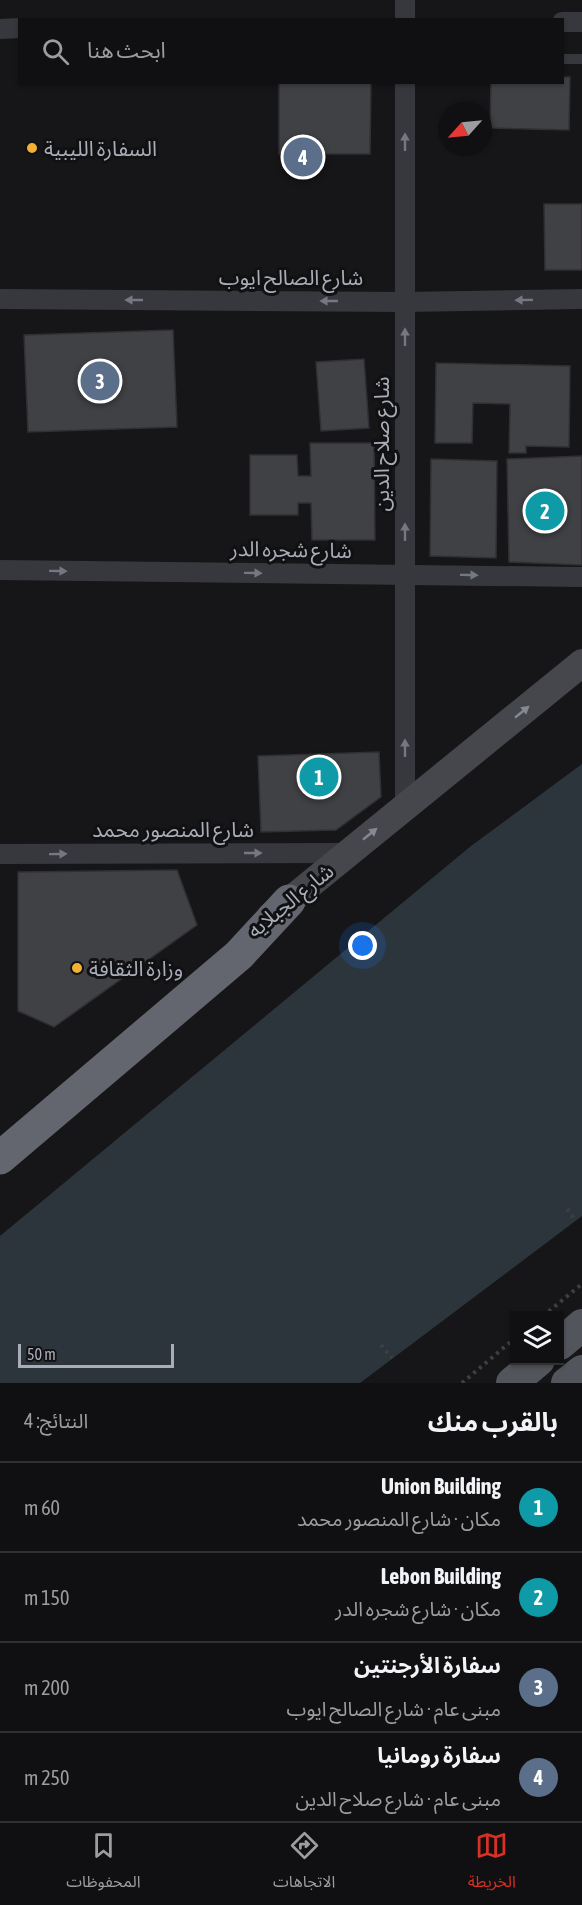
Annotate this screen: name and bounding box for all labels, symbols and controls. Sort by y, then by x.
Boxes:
search box [18,18,564,84]
icon: search [39,35,72,68]
text: ابحث هنا [87,37,166,63]
north arrow [438,102,492,156]
one-way arrow [400,132,410,151]
pin: 4 [284,134,322,180]
place label: السفارة الليبية [44,136,157,161]
marker: السفارة الليبية [25,141,39,155]
street label: شارع الصالح ايوب [219,265,363,293]
one-way arrow [124,295,143,305]
one-way arrow [514,295,533,305]
one-way arrow [319,296,338,306]
one-way arrow [400,327,410,346]
pin: 3 [80,358,120,404]
street label: شارع صلاح الدين [369,377,397,511]
pin: 2 [526,488,564,534]
one-way arrow [400,522,410,541]
street label: شارع شجره الدر [229,536,352,566]
one-way arrow [49,566,68,576]
one-way arrow [244,568,263,578]
one-way arrow [460,570,479,580]
one-way arrow [514,705,530,718]
one-way arrow [400,738,410,757]
pin: 1 [300,754,338,800]
street label: شارع المنصور محمد [92,817,254,845]
one-way arrow [362,828,378,841]
one-way arrow [244,848,263,858]
one-way arrow [49,849,68,859]
street label: شارع الجبلايه [242,858,340,945]
your location [348,931,377,960]
place label: وزارة الثقافة [89,956,183,981]
marker: وزارة الثقافة [70,961,84,975]
map controls [510,1311,564,1365]
button: layers [510,1311,564,1365]
scale bar [18,1341,174,1368]
text: 50 m [27,1345,56,1363]
text: بالقرب منك [428,1407,558,1437]
text: النتائج: 4 [24,1409,88,1432]
text: Union Building [381,1473,501,1499]
text: 60 m [24,1496,60,1519]
text: 1 [534,1496,543,1519]
text: مكان · شارع المنصور محمد [297,1507,501,1530]
text: Lebon Building [381,1563,501,1589]
text: 150 m [24,1586,69,1609]
text: 2 [534,1586,543,1609]
text: مكان · شارع شجره الدر [335,1597,501,1620]
text: سفارة الأرجنتين [354,1652,501,1678]
text: 200 m [24,1676,69,1699]
text: 3 [534,1676,543,1699]
text: مبنى عام · شارع الصالح ايوب [287,1697,501,1720]
text: سفارة رومانيا [377,1742,501,1768]
text: 250 m [24,1766,69,1789]
text: 4 [534,1766,543,1789]
text: مبنى عام · شارع صلاح الدين [296,1787,501,1810]
tab: المحفوظات [66,1829,140,1899]
tab: الاتجاهات [273,1829,335,1899]
tab: الخريطة [468,1829,516,1899]

